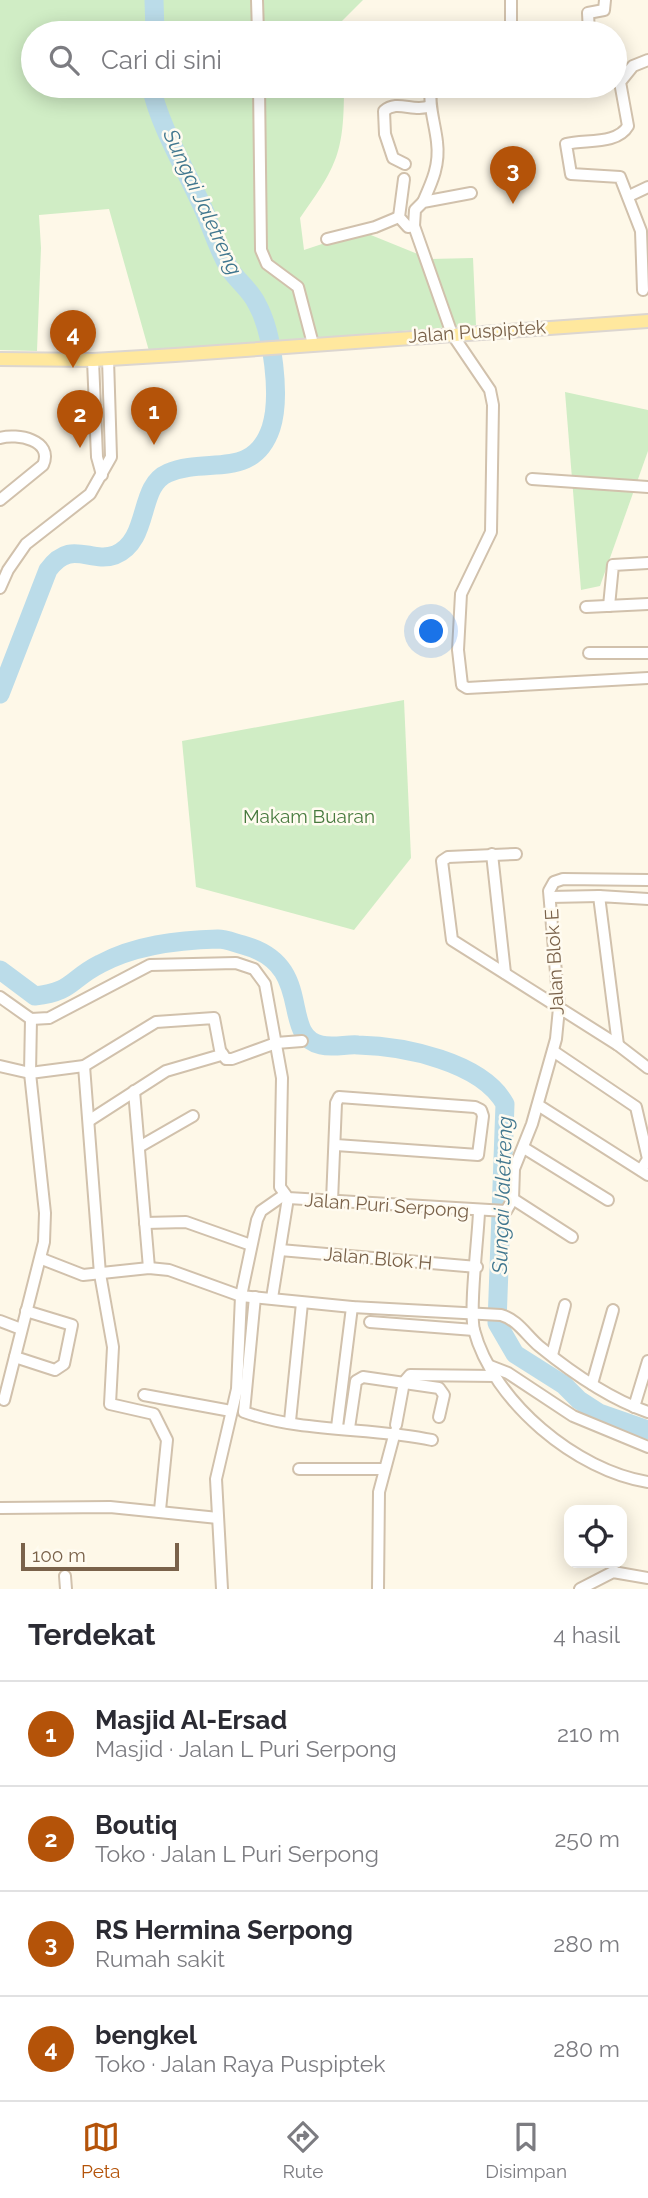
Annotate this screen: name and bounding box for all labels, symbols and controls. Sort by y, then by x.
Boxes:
search box [21,21,627,98]
icon: search [45,41,83,79]
text: Cari di sini [101,45,222,75]
water label: Sungai Jaletreng [158,124,248,279]
pin: 3 [490,146,536,204]
pin: 4 [50,310,96,368]
street label: Jalan Puspiptek [407,315,547,347]
pin: 1 [131,387,177,445]
pin: 2 [57,390,103,448]
your location [414,614,448,648]
park label: Makam Buaran [243,805,375,827]
street label: Jalan Blok E [540,908,568,1016]
water label: Sungai Jaletreng [487,1116,517,1275]
street label: Jalan Puri Serpong [304,1188,470,1222]
street label: Jalan Blok H [323,1242,433,1274]
map controls [564,1505,627,1568]
button: locate [564,1505,627,1568]
scale bar [21,1540,178,1572]
text: 100 m [32,1544,86,1566]
text: Terdekat [28,1617,156,1652]
text: 4 hasil [553,1621,620,1648]
text: Masjid Al-Ersad [95,1705,287,1735]
text: 1 [45,1720,57,1747]
text: 210 m [557,1720,620,1747]
text: Masjid · Jalan L Puri Serpong [95,1735,397,1762]
text: Boutiq [95,1810,178,1840]
text: 2 [45,1825,57,1852]
text: 250 m [554,1825,620,1852]
text: Toko · Jalan L Puri Serpong [95,1840,379,1867]
text: RS Hermina Serpong [95,1915,353,1945]
text: 3 [45,1930,57,1957]
text: 280 m [553,1930,620,1957]
text: Rumah sakit [95,1945,225,1972]
text: bengkel [95,2020,197,2050]
text: 4 [44,2035,58,2062]
text: 280 m [553,2035,620,2062]
text: Toko · Jalan Raya Puspiptek [95,2050,385,2077]
tab: Peta [81,2118,120,2182]
tab: Rute [282,2118,323,2182]
tab: Disimpan [485,2118,567,2182]

